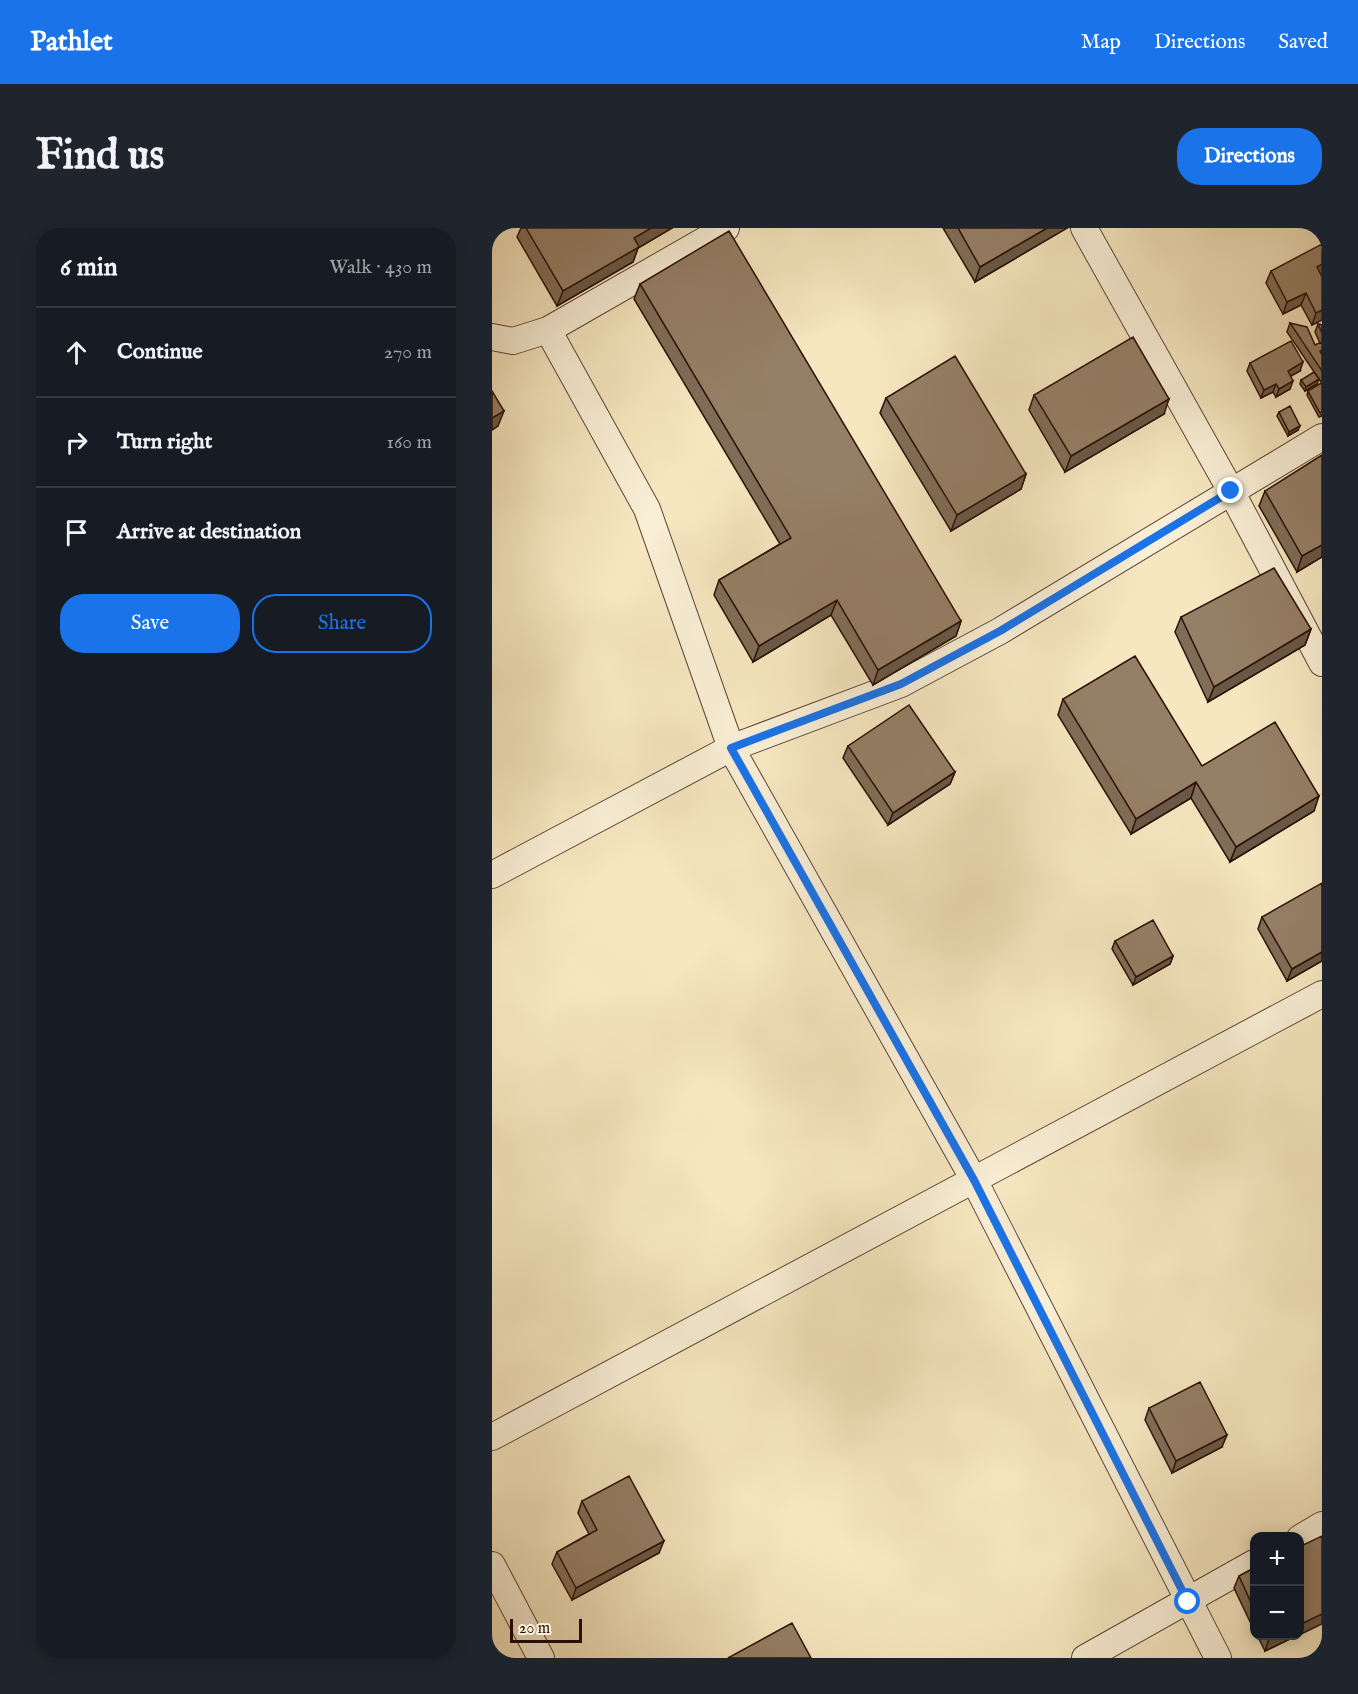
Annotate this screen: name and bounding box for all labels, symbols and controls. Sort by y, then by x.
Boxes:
text: Pathlet [30,25,113,60]
text: Map [1081,29,1121,56]
text: Directions [1154,29,1245,56]
text: Saved [1278,29,1328,56]
button: Directions [1177,128,1322,185]
text: Find us [36,130,164,183]
text: 6 min [60,251,118,284]
text: Walk · 430 m [329,255,432,280]
icon: ahead [60,336,93,369]
text: Continue [117,338,203,366]
text: 270 m [384,340,432,365]
icon: right [60,426,93,459]
text: Turn right [117,428,212,456]
text: 160 m [386,430,432,455]
route end [1217,477,1243,503]
icon: arrive [60,516,93,549]
text: Arrive at destination [117,518,301,546]
button: Save [60,594,240,653]
button: Share [252,594,432,653]
map controls [1250,1532,1304,1640]
button: + [1250,1532,1304,1586]
button: − [1250,1586,1304,1640]
route start [1174,1588,1200,1614]
scale bar [510,1616,582,1644]
text: 20 m [519,1619,550,1639]

